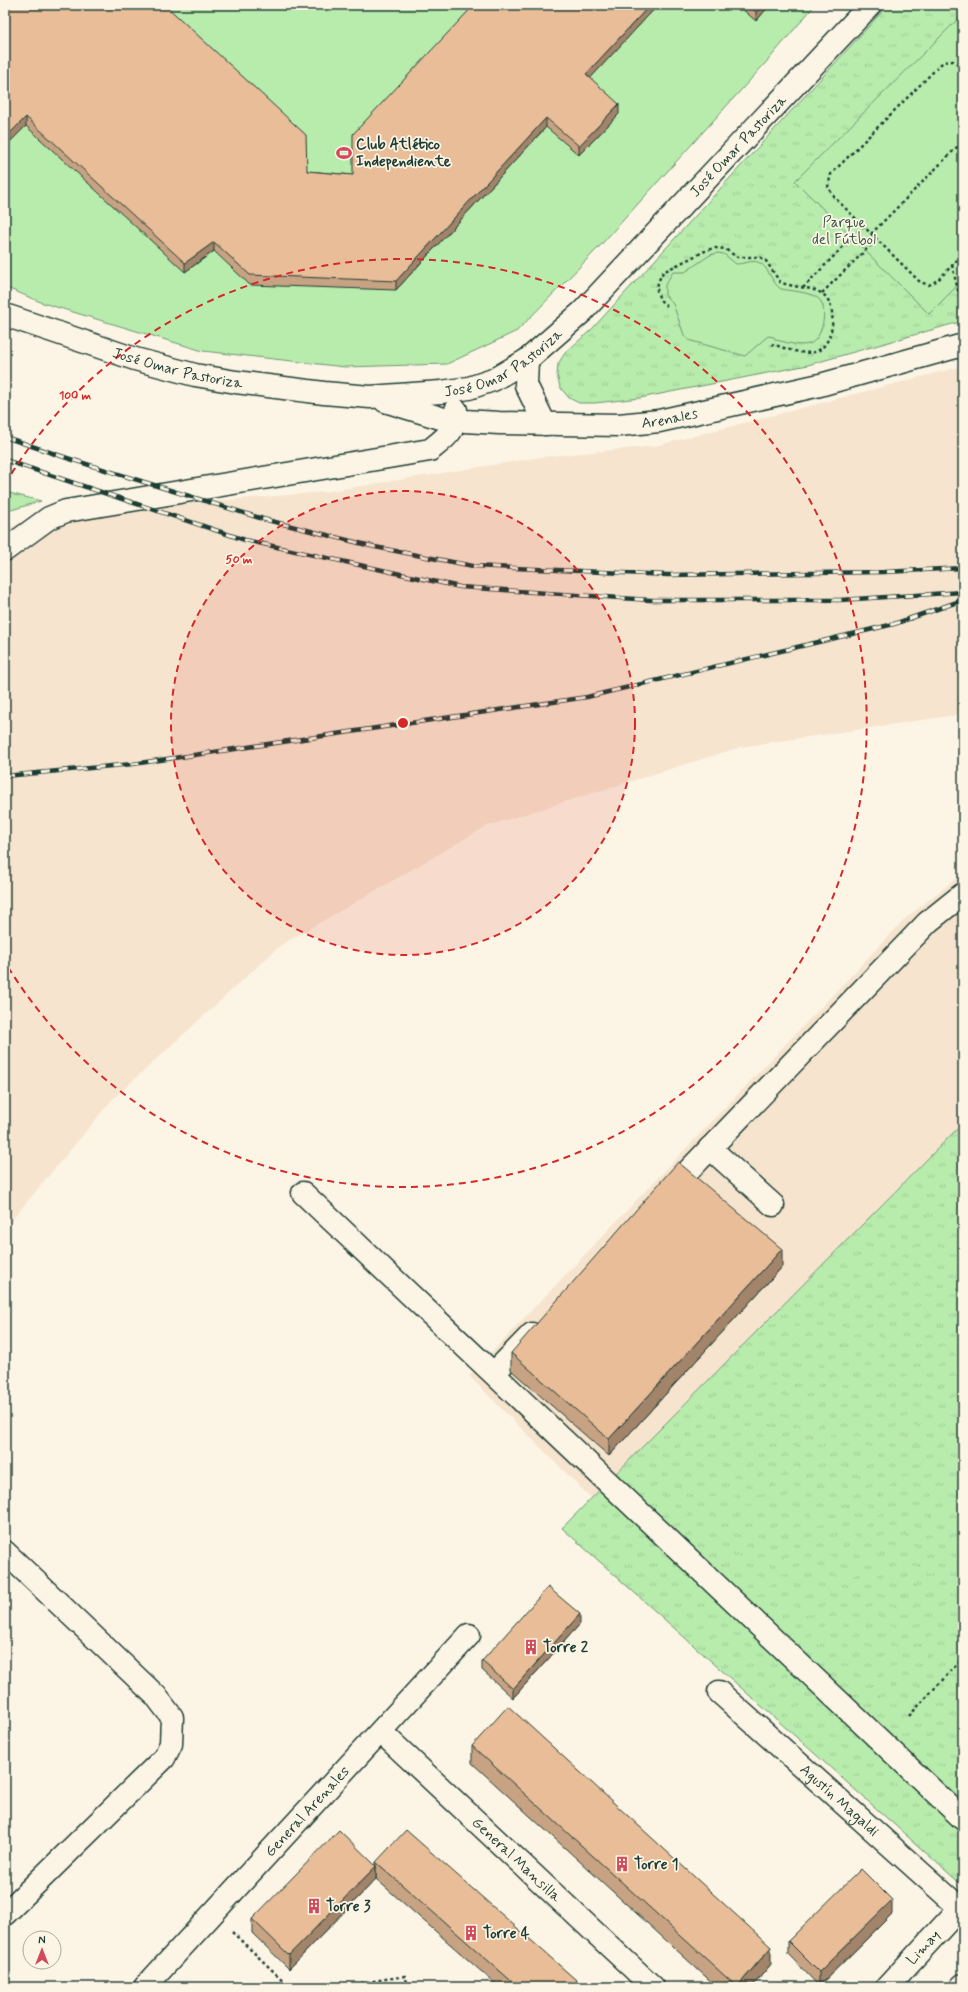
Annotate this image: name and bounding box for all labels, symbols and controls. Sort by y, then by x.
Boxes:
street label: José Omar Pastoriza [686,90,792,202]
place label: Club Atlético Independiente [356,135,451,172]
sports icon: Club Atlético Independiente [335,144,353,162]
park label: Parque del Fútbol [812,213,876,250]
street label: José Omar Pastoriza [443,324,568,402]
street label: José Omar Pastoriza [110,343,245,394]
text: 100 m [59,388,92,404]
street label: Arenales [641,404,700,434]
text: 50 m [226,552,253,568]
centre of rings [396,716,410,730]
building icon: Torre 2 [522,1638,540,1656]
place label: Torre 2 [543,1638,589,1658]
street label: Agustín Magaldi [795,1760,883,1842]
street label: General Arenales [261,1762,355,1862]
street label: General Mansilla [467,1813,566,1907]
building icon: Torre 1 [613,1855,631,1873]
place label: Torre 1 [634,1855,678,1875]
building icon: Torre 3 [305,1897,323,1915]
place label: Torre 3 [326,1897,371,1917]
building icon: Torre 4 [462,1924,480,1942]
place label: Torre 4 [483,1924,530,1944]
street label: Limay [902,1926,945,1970]
north arrow [22,1930,62,1970]
text: N [38,1934,46,1948]

